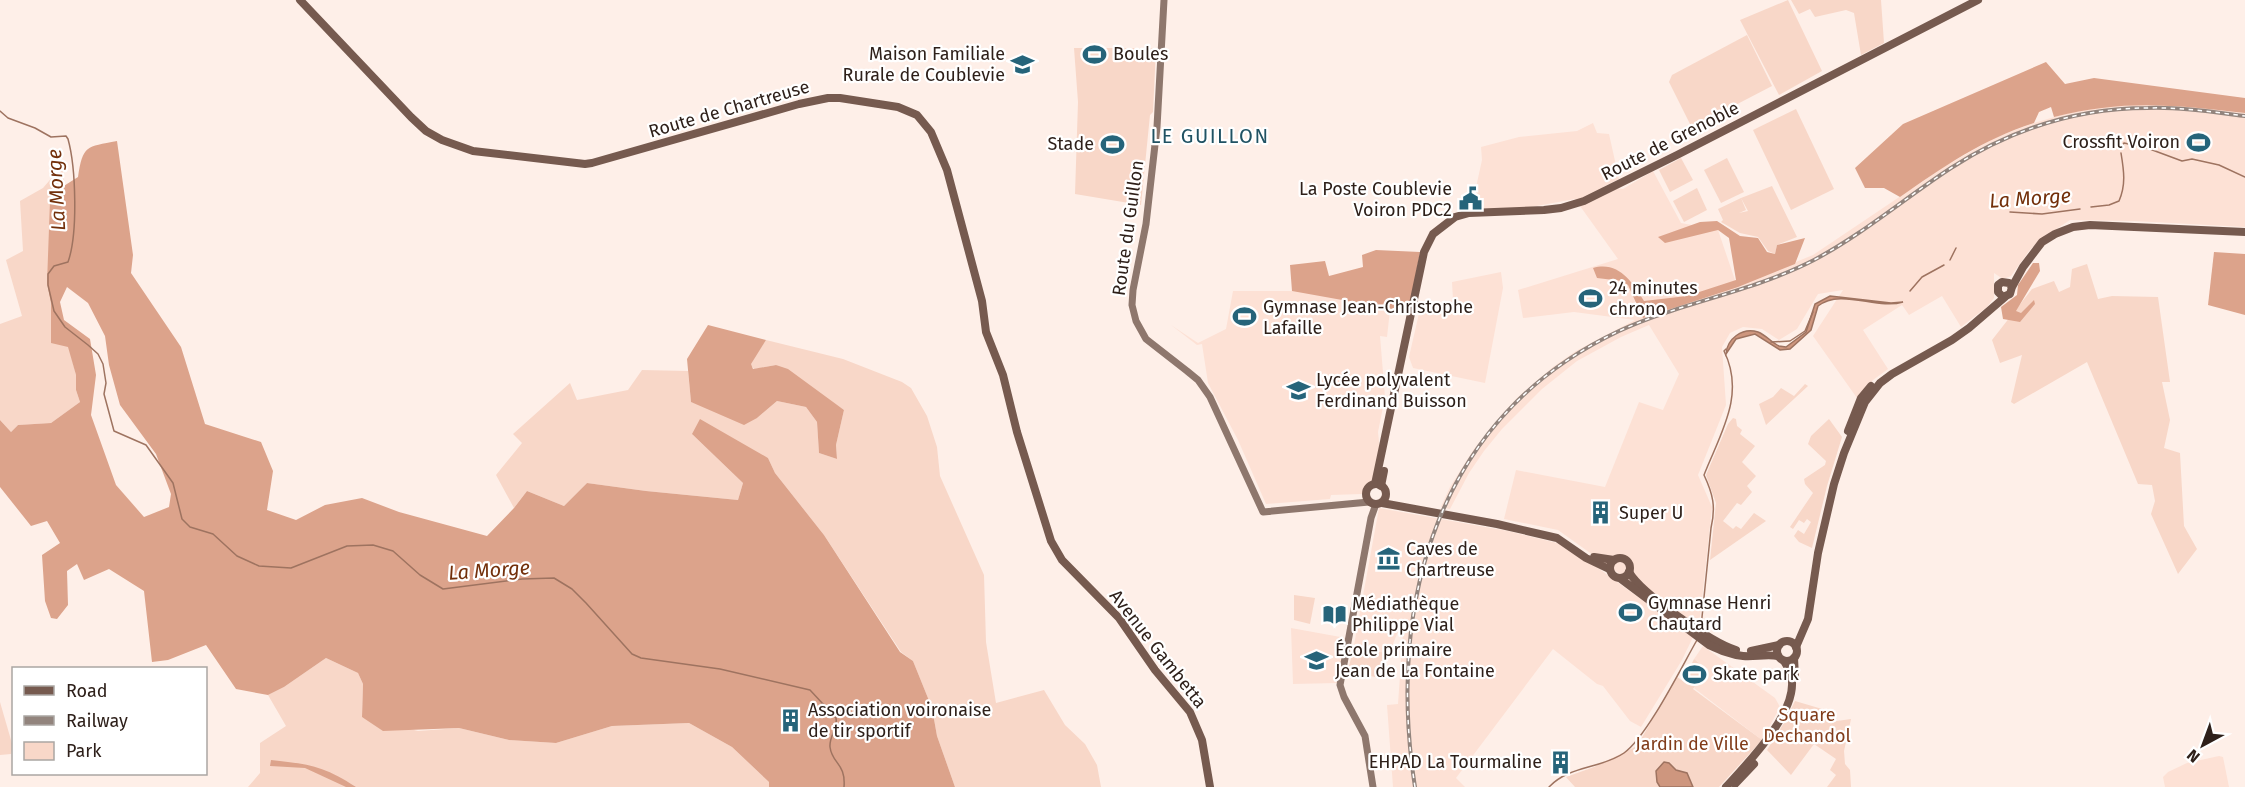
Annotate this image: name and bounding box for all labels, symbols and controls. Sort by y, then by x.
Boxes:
sports icon: Boules [1082,41,1108,67]
place label: Maison Familiale Rurale de Coublevie [843,43,1005,86]
place label: Boules [1113,43,1168,65]
school or university icon: Maison Familiale Rurale de Coublevie [1010,51,1036,77]
street label: Route de Chartreuse [646,75,812,143]
street label: Route de Grenoble [1597,97,1743,185]
district label: LE GUILLON [1150,124,1270,148]
sports icon: Crossfit Voiron [2185,129,2211,155]
sports icon: Stade [1099,131,1125,157]
place label: Crossfit Voiron [2062,131,2180,153]
place label: Stade [1047,133,1094,155]
water label: La Morge [42,148,70,232]
street label: Route du Guillon [1108,159,1148,297]
place label: La Poste Coublevie Voiron PDC2 [1299,178,1452,221]
water label: La Morge [1988,183,2072,213]
public building icon: La Poste Coublevie Voiron PDC2 [1457,186,1483,212]
place label: 24 minutes chrono [1609,277,1698,320]
sports icon: 24 minutes chrono [1578,285,1604,311]
place label: Gymnase Jean-Christophe Lafaille [1263,296,1473,339]
sports icon: Gymnase Jean-Christophe Lafaille [1232,304,1258,330]
place label: Lycée polyvalent Ferdinand Buisson [1316,369,1467,412]
school or university icon: Lycée polyvalent Ferdinand Buisson [1285,377,1311,403]
building icon: Super U [1588,500,1614,526]
place label: Super U [1619,502,1683,524]
place label: Caves de Chartreuse [1406,538,1495,581]
museum icon: Caves de Chartreuse [1375,546,1401,572]
water label: La Morge [447,555,531,585]
street label: Avenue Gambetta [1105,585,1211,713]
place label: Gymnase Henri Chautard [1648,592,1771,635]
place label: Médiathèque Philippe Vial [1352,593,1459,636]
sports icon: Gymnase Henri Chautard [1617,600,1643,626]
library icon: Médiathèque Philippe Vial [1321,601,1347,627]
place label: École primaire Jean de La Fontaine [1335,638,1495,682]
school or university icon: École primaire Jean de La Fontaine [1304,647,1330,673]
sports icon: Skate park [1682,661,1708,687]
place label: Skate park [1713,663,1800,685]
legend [12,667,207,775]
text: Road [66,680,108,702]
place label: Association voironaise de tir sportif [808,699,991,742]
park label: Square Dechandol [1763,704,1851,747]
building icon: Association voironaise de tir sportif [777,707,803,733]
text: Railway [66,710,128,732]
north arrow [2173,715,2233,775]
park label: Jardin de Ville [1635,733,1749,755]
text: Park [66,740,102,762]
text: N [2183,745,2204,767]
building icon: EHPAD La Tourmaline [1547,749,1573,775]
place label: EHPAD La Tourmaline [1369,751,1542,773]

